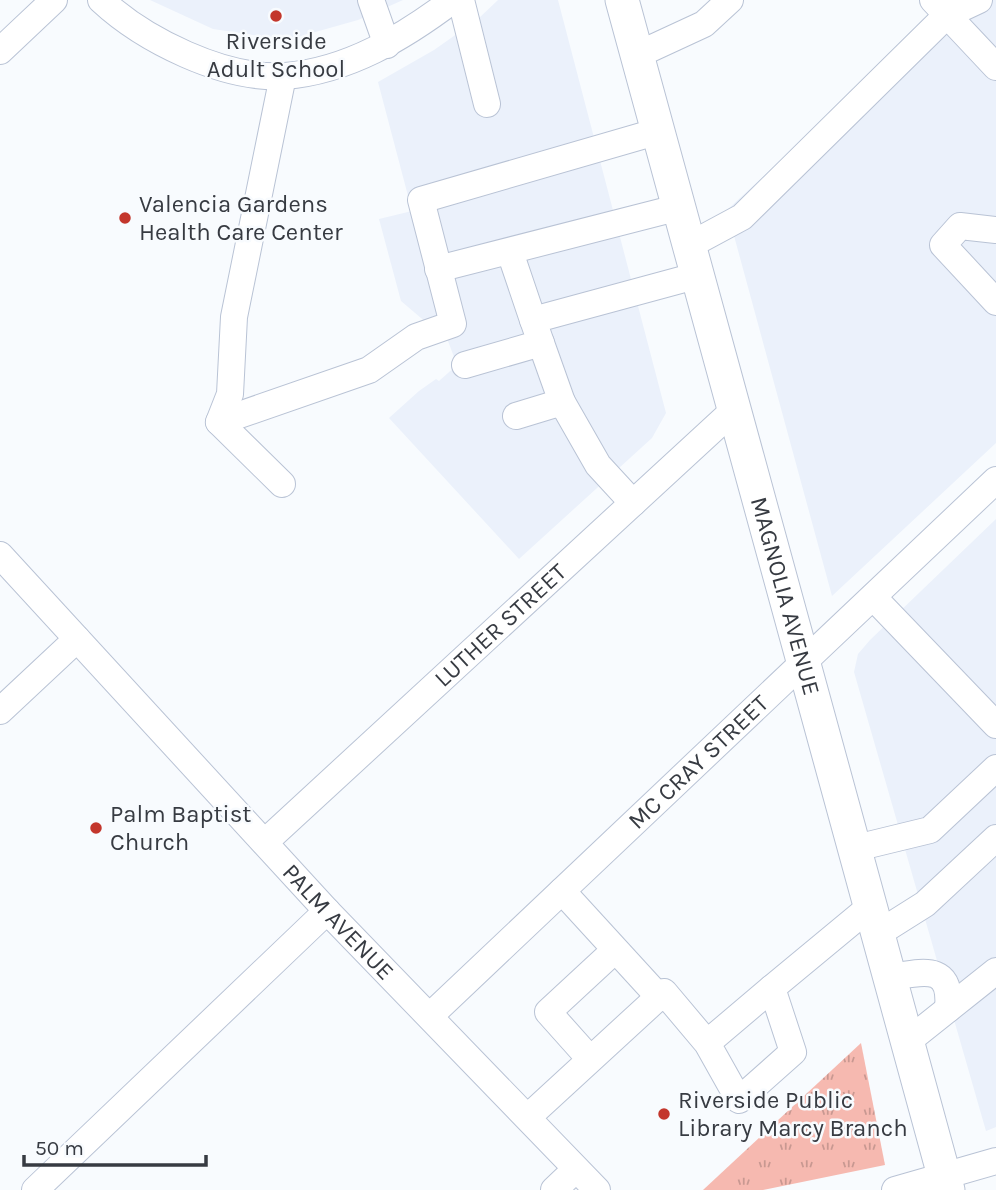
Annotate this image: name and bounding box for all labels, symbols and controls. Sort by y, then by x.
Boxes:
marker: Riverside Adult School [268,8,284,24]
place label: Riverside Adult School [207,27,345,83]
place label: Valencia Gardens Health Care Center [139,190,343,246]
marker: Valencia Gardens Health Care Center [117,210,133,226]
street label: MAGNOLIA AVENUE [745,494,826,698]
street label: LUTHER STREET [429,558,572,693]
street label: MC CRAY STREET [622,689,774,835]
place label: Palm Baptist Church [110,800,251,856]
marker: Palm Baptist Church [88,820,104,836]
street label: PALM AVENUE [277,858,400,986]
place label: Riverside Public Library Marcy Branch [678,1086,908,1142]
marker: Riverside Public Library Marcy Branch [656,1106,672,1122]
scale bar [24,1124,206,1168]
text: 50 m [35,1136,84,1160]

